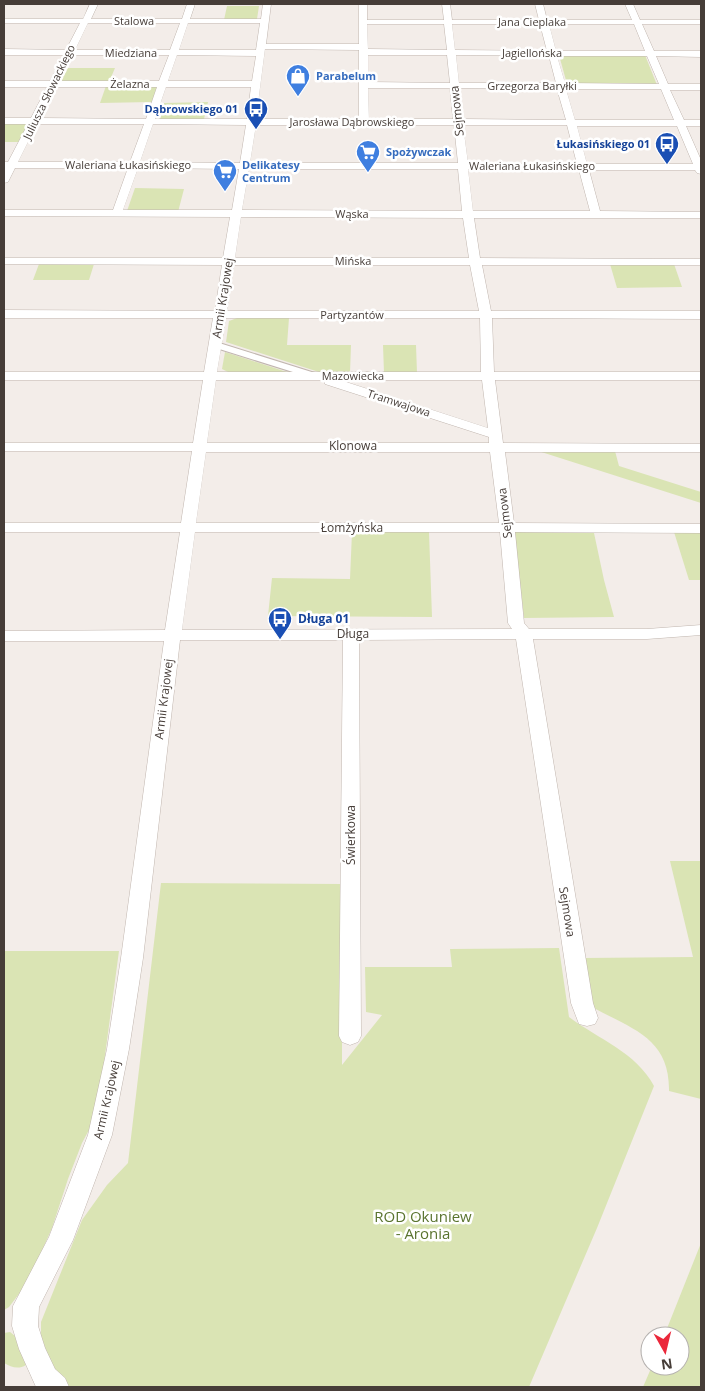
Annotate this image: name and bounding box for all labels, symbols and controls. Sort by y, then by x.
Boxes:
street label: Stalowa [114,13,154,28]
street label: Jana Cieplaka [497,14,566,29]
street label: Juliusza Słowackiego [19,41,78,143]
street label: Miedziana [105,45,157,60]
street label: Jagiellońska [501,45,562,60]
shop icon: Parabelum [285,63,311,97]
place label: Parabelum [316,68,376,83]
street label: Żelazna [110,76,150,91]
street label: Grzegorza Baryłki [487,78,577,93]
street label: Sejmowa [445,85,468,137]
bus stop icon: Dąbrowskiego 01 [243,96,269,130]
place label: Dąbrowskiego 01 [144,101,238,116]
street label: Jarosława Dąbrowskiego [289,114,415,129]
bus stop icon: Łukasińskiego 01 [654,131,680,165]
place label: Łukasińskiego 01 [556,136,650,151]
supermarket icon: Spożywczak [355,139,381,173]
place label: Spożywczak [386,144,452,159]
street label: Waleriana Łukasińskiego [65,157,191,172]
place label: Delikatesy Centrum [242,157,301,185]
supermarket icon: Delikatesy Centrum [212,158,238,192]
street label: Waleriana Łukasińskiego [469,158,595,173]
street label: Wąska [335,206,369,221]
street label: Mińska [335,253,371,268]
street label: Armii Krajowej [208,257,237,339]
street label: Partyzantów [320,307,384,322]
street label: Mazowiecka [322,368,384,383]
street label: Tramwajowa [366,385,433,420]
street label: Klonowa [329,437,377,454]
street label: Sejmowa [493,487,516,539]
street label: Łomżyńska [321,519,383,536]
bus stop icon: Długa 01 [267,606,293,640]
place label: Długa 01 [298,610,349,627]
street label: Długa [337,625,369,642]
street label: Armii Krajowej [150,658,177,740]
street label: Świerkowa [342,805,359,865]
street label: Sejmowa [555,886,580,938]
street label: Armii Krajowej [89,1059,124,1141]
park label: ROD Okuniew - Aronia [374,1206,472,1243]
north arrow [640,1326,690,1376]
text: N [660,1354,674,1375]

